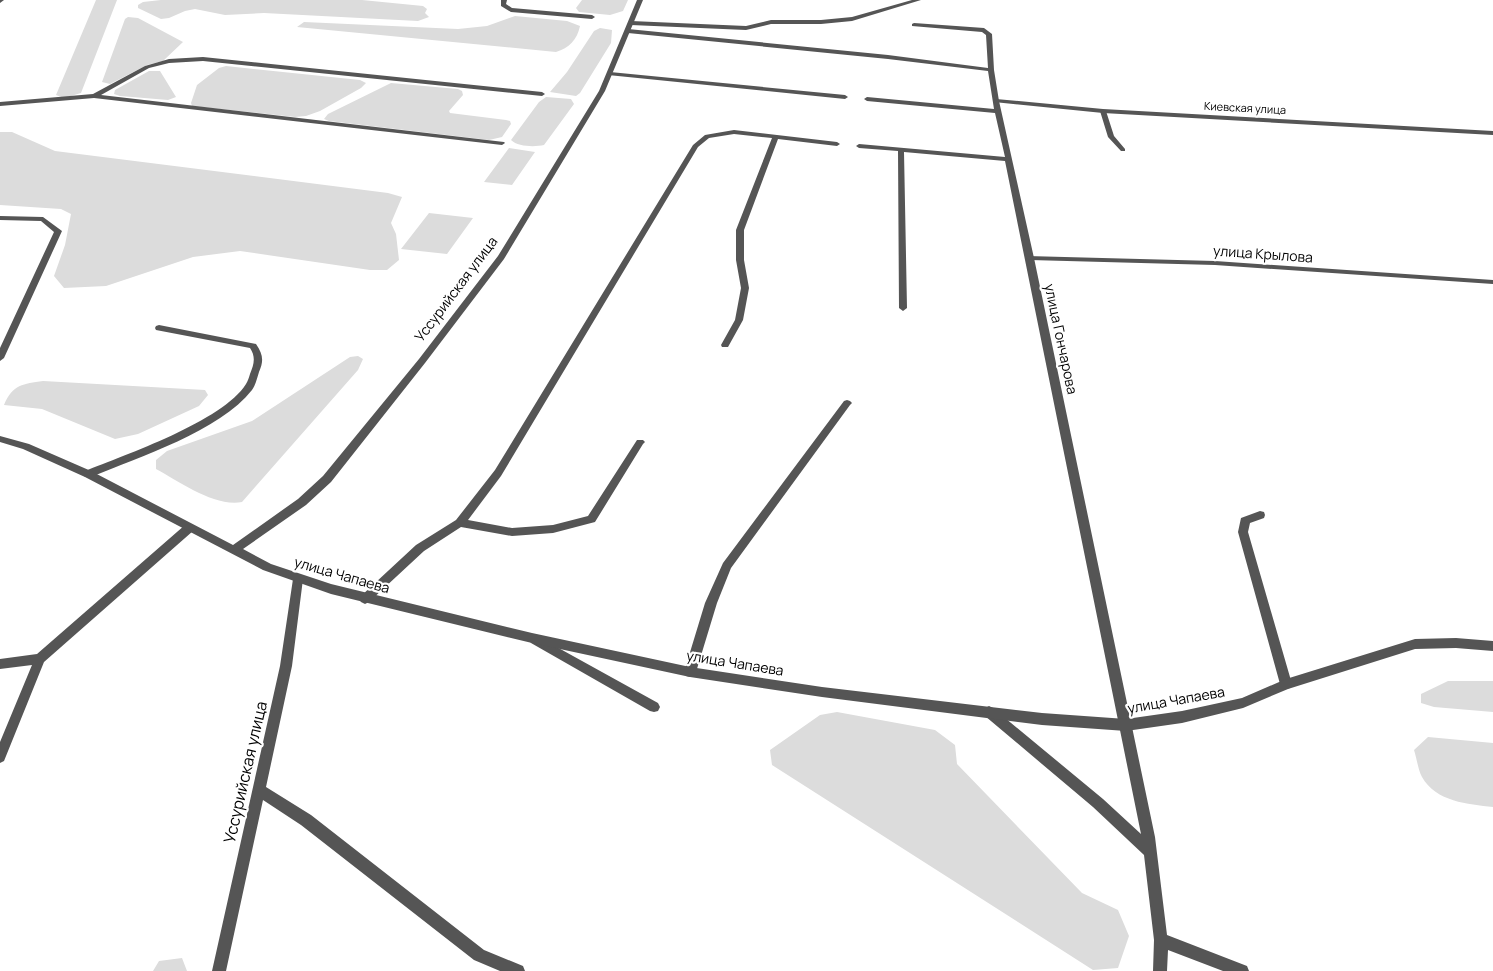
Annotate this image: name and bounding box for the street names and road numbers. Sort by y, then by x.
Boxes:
street label: Киевская улица [1204,98,1286,117]
street label: Уссурийская улица [410,232,501,345]
street label: улица Крылова [1213,241,1314,266]
street label: улица Гончарова [1041,282,1082,396]
street label: улица Чапаева [292,552,392,597]
street label: улица Чапаева [685,645,785,680]
street label: улица Чапаева [1126,682,1226,717]
street label: Уссурийская улица [218,699,272,845]

